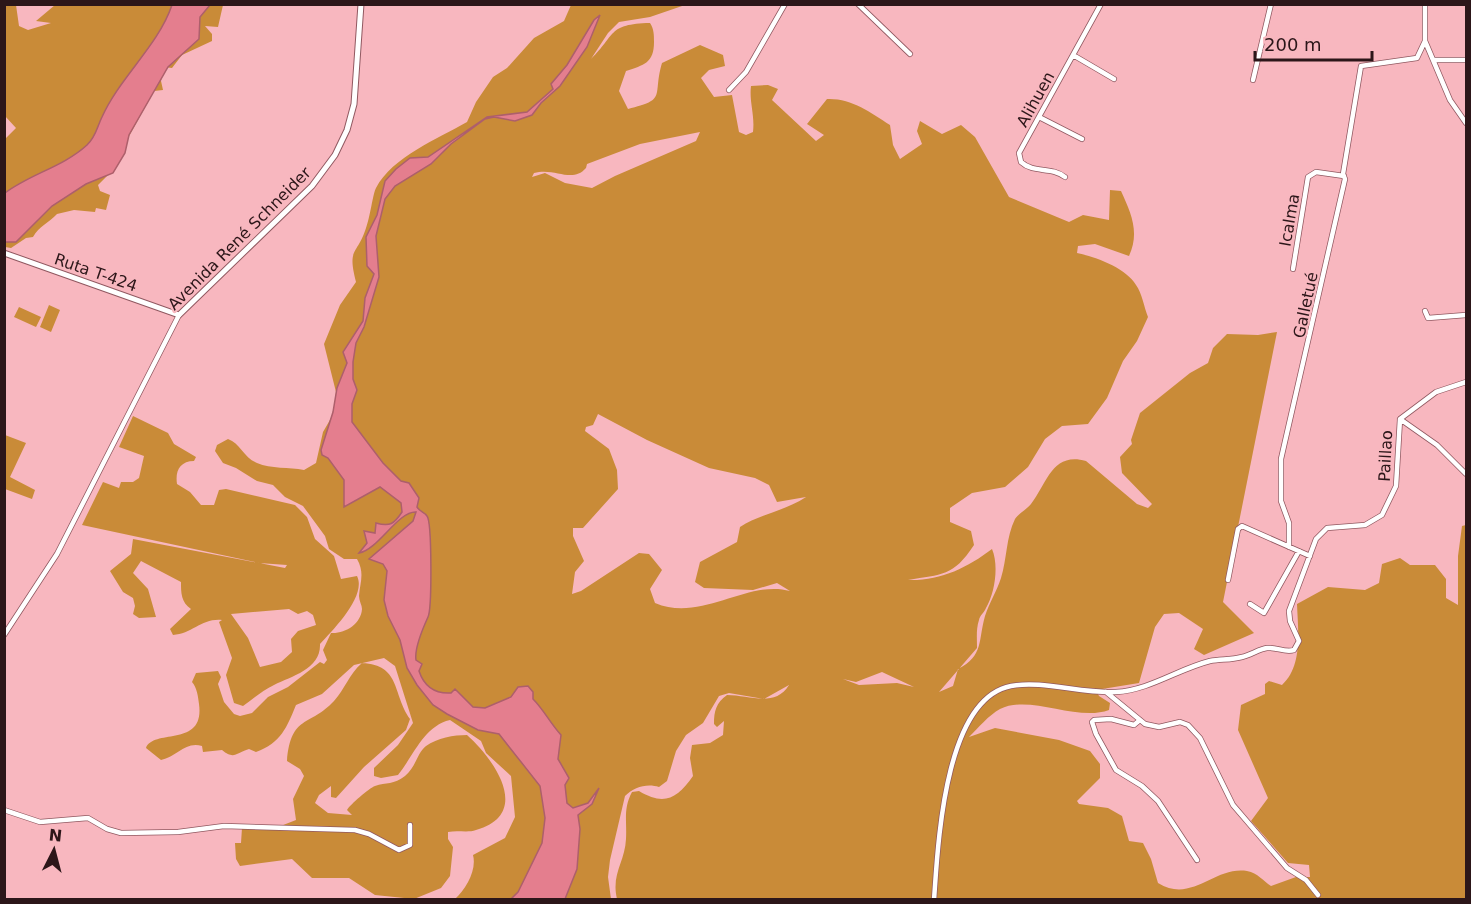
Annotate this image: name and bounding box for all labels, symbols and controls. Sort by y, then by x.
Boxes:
scale bar [1255,24,1372,62]
text: 200 m [1264,34,1322,55]
street label: Alihuen [1013,68,1058,130]
street label: Avenida René Schneider [164,163,315,314]
street label: Icalma [1276,192,1303,248]
street label: Ruta T-424 [52,249,140,296]
street label: Galletué [1289,270,1322,340]
street label: Paillao [1375,430,1396,482]
north arrow [24,820,84,880]
text: N [48,825,63,846]

